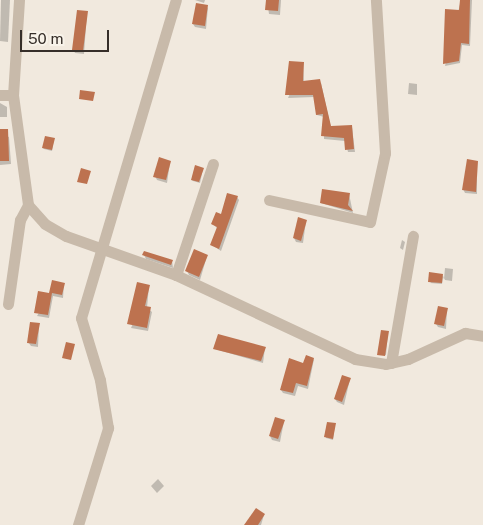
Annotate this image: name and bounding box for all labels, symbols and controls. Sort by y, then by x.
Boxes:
scale bar [22,20,111,52]
text: 50 m [28,30,63,47]

